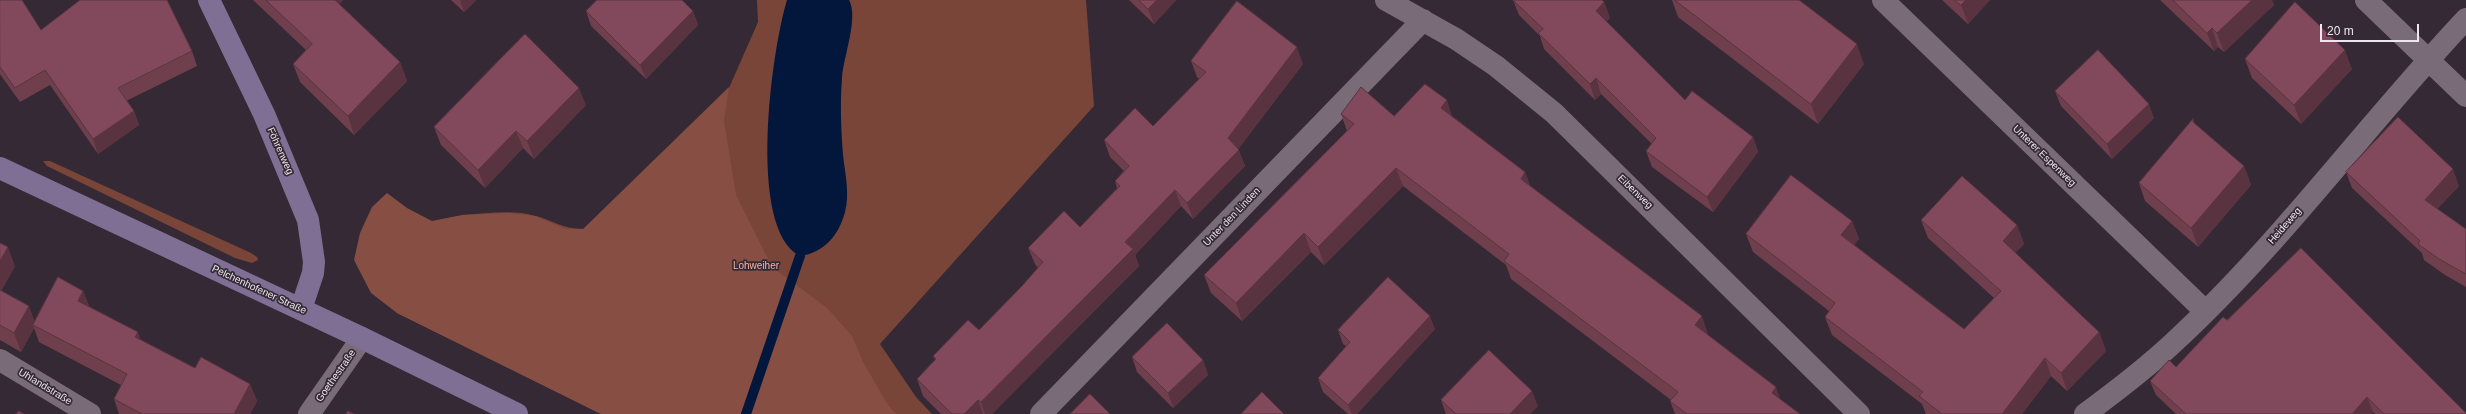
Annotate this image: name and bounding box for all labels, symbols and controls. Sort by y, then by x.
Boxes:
scale bar [2322,16,2421,42]
text: 20 m [2327,24,2354,38]
street label: Unterer Espenweg [2010,123,2078,189]
street label: Föhrenweg [264,126,296,176]
street label: Eibenweg [1615,172,1655,212]
street label: Unter den Linden [1201,185,1263,249]
street label: Heideweg [2266,205,2304,247]
park label: Lohweiher [733,260,779,272]
street label: Pelchenhofener Straße [210,263,308,317]
street label: Goethestraße [314,348,358,404]
street label: Uhlandstraße [16,366,74,408]

